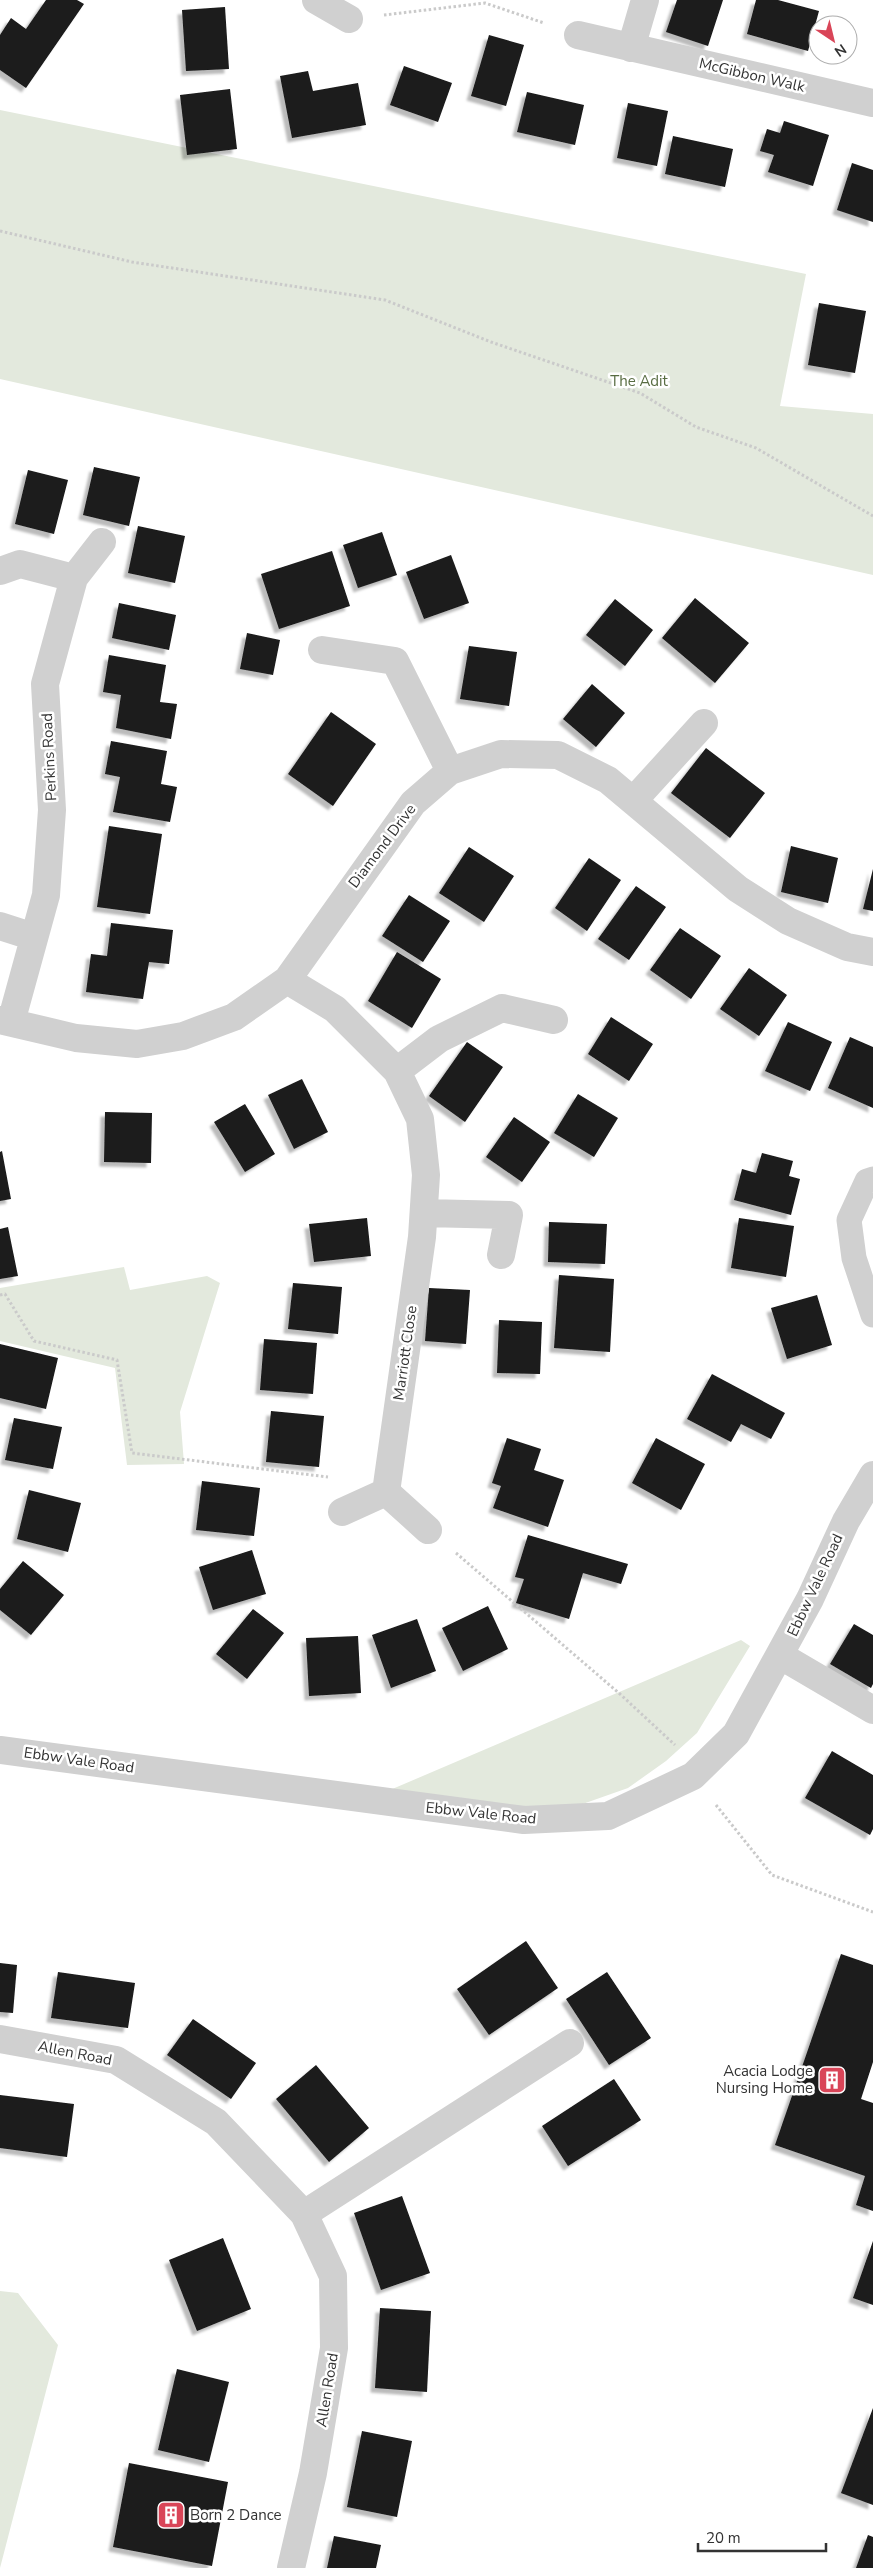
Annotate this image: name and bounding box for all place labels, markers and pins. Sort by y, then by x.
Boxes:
place label: Acacia Lodge Nursing Home [716,2061,813,2098]
building icon: Acacia Lodge Nursing Home [817,2065,847,2095]
building icon: Born 2 Dance [156,2500,186,2530]
place label: Born 2 Dance [190,2505,281,2525]

